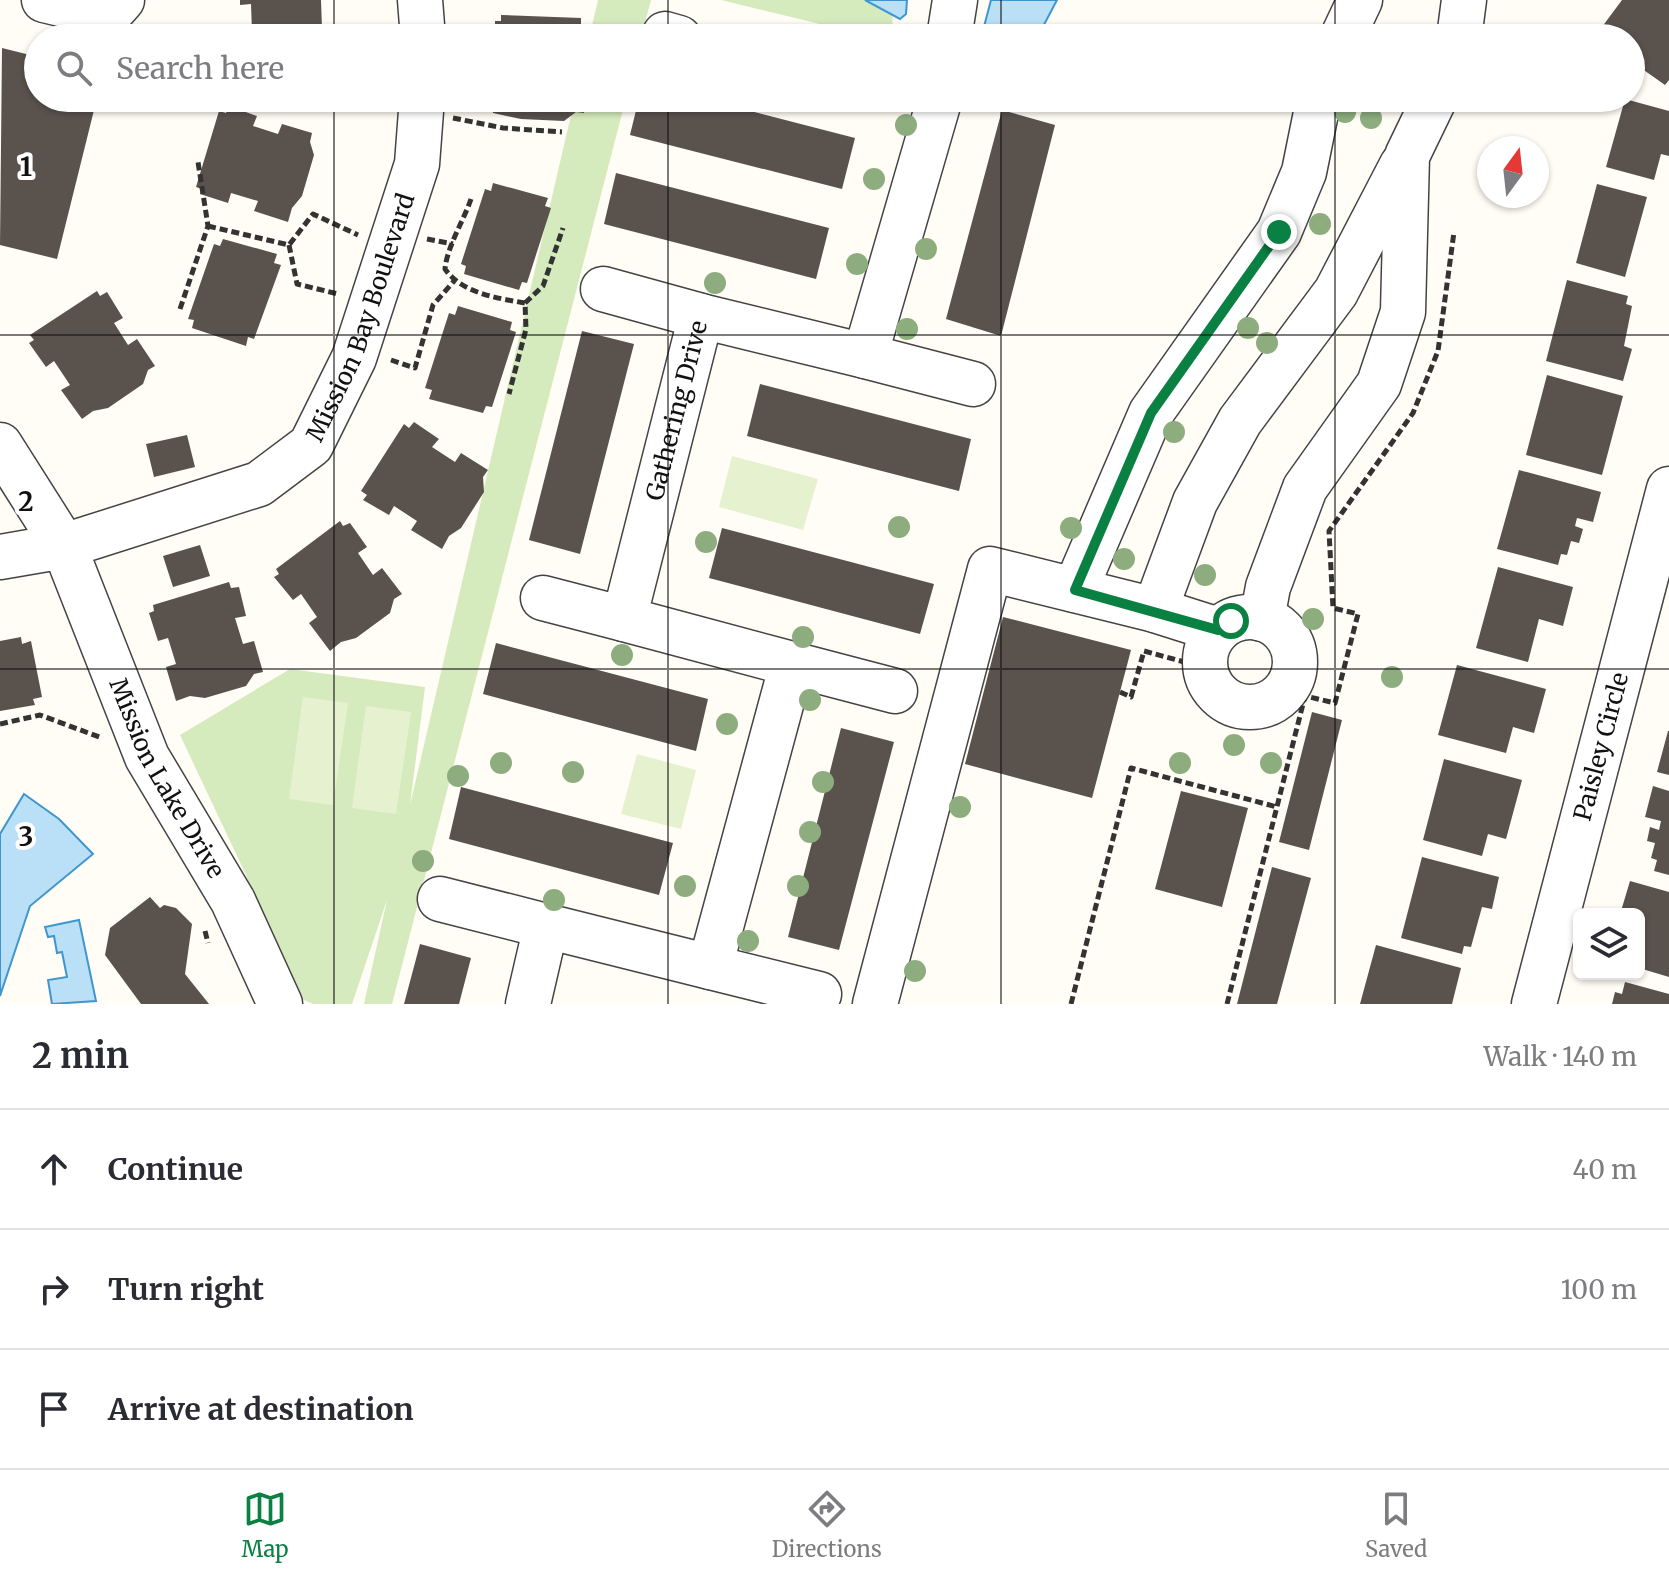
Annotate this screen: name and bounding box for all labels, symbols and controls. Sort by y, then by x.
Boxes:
search box [24,24,1645,112]
icon: search [52,46,96,90]
text: Search here [116,49,284,87]
north arrow [1477,136,1549,208]
text: 1 [20,150,32,183]
street label: Mission Bay Boulevard [299,189,421,447]
route end [1261,214,1297,250]
street label: Gathering Drive [639,317,714,504]
text: 2 [18,485,34,518]
route start [1213,603,1249,639]
street label: Paisley Circle [1567,669,1635,824]
street label: Mission Lake Drive [103,674,232,884]
text: 3 [19,820,33,853]
map controls [1573,908,1645,980]
button: layers [1573,908,1645,980]
text: 2 min [32,1035,129,1077]
text: Walk · 140 m [1483,1040,1637,1073]
icon: ahead [32,1147,76,1191]
text: Continue [108,1150,243,1188]
text: 40 m [1573,1153,1637,1186]
icon: right [32,1267,76,1311]
text: Turn right [108,1270,264,1308]
text: 100 m [1561,1273,1637,1306]
icon: arrive [32,1387,76,1431]
text: Arrive at destination [108,1390,414,1428]
tab: Map [242,1487,289,1563]
tab: Directions [772,1487,882,1563]
tab: Saved [1365,1487,1427,1563]

